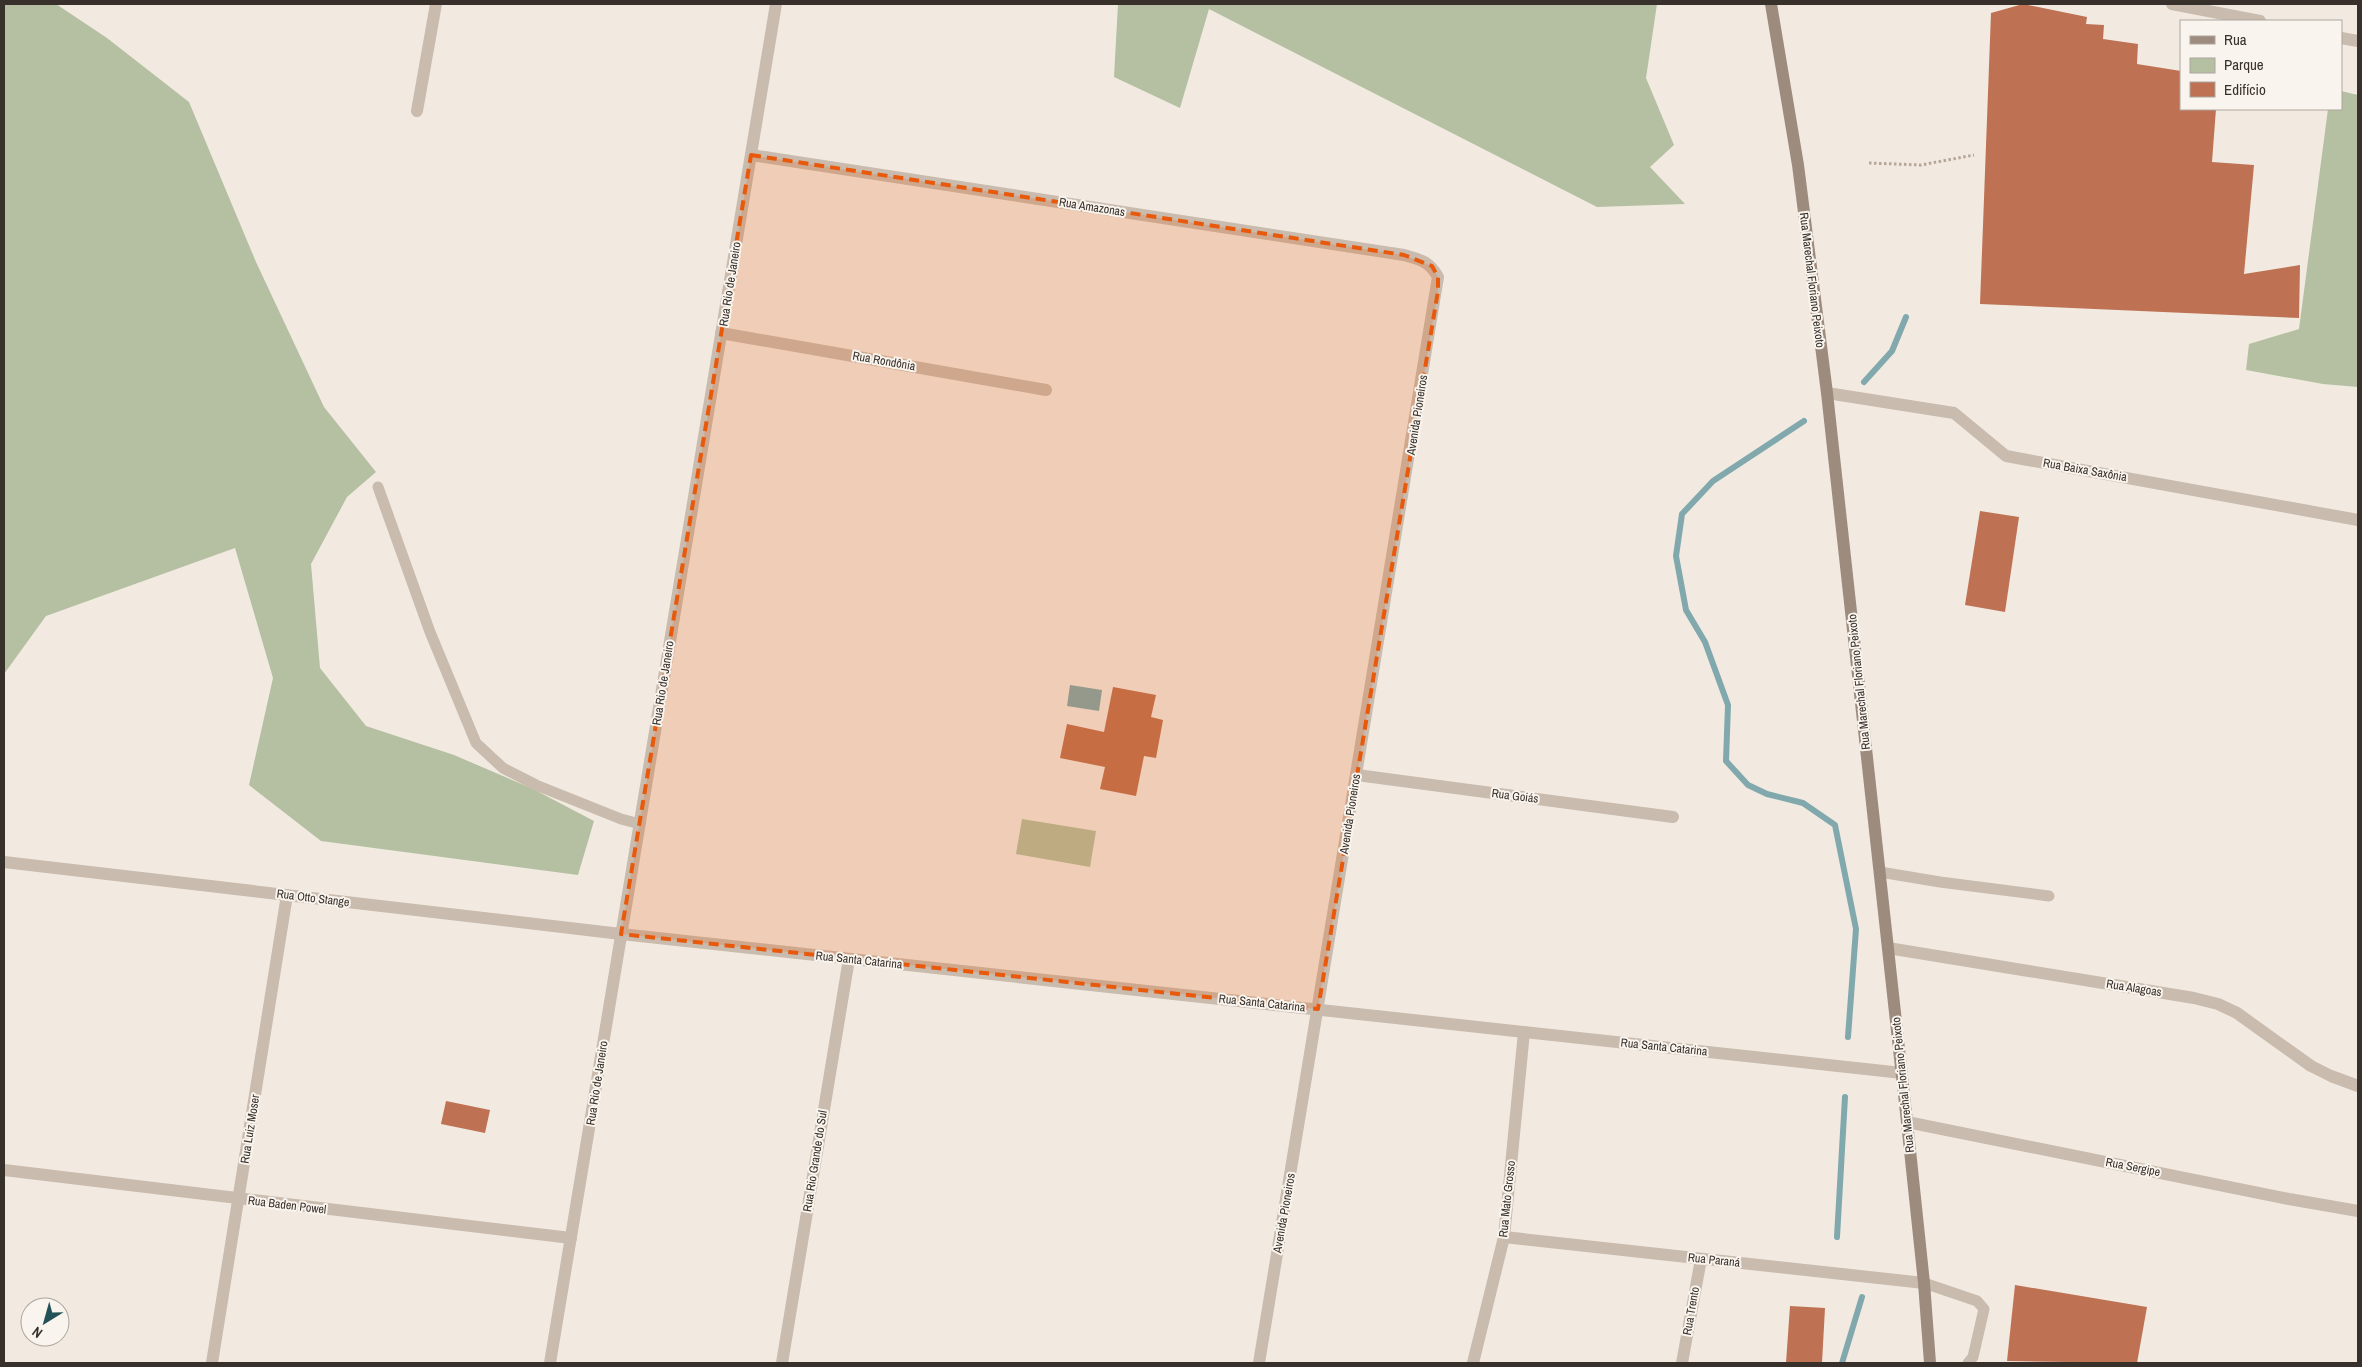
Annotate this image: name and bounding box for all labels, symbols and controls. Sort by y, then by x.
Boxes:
legend [2180,20,2342,110]
text: Rua [2224,29,2247,50]
text: Parque [2224,54,2264,75]
text: Edifício [2224,79,2266,100]
street label: Rua Amazonas [1058,194,1126,220]
street label: Rua Marechal Floriano Peixoto [1796,211,1828,349]
street label: Rua Rio de Janeiro [715,241,745,327]
street label: Rua Rondônia [851,348,917,374]
street label: Avenida Pioneiros [1403,374,1431,457]
street label: Rua Baixa Saxônia [2042,455,2129,485]
street label: Rua Marechal Floriano Peixoto [1844,613,1874,751]
street label: Rua Rio de Janeiro [648,640,678,726]
street label: Avenida Pioneiros [1336,773,1364,856]
street label: Rua Goiás [1491,785,1539,807]
street label: Rua Otto Stange [276,886,350,910]
street label: Rua Santa Catarina [815,947,904,973]
street label: Rua Alagoas [2105,976,2163,1000]
street label: Rua Santa Catarina [1218,990,1307,1016]
street label: Rua Marechal Floriano Peixoto [1888,1016,1918,1154]
street label: Rua Santa Catarina [1620,1034,1709,1060]
street label: Rua Rio de Janeiro [582,1040,612,1126]
street label: Rua Luiz Moser [237,1093,263,1165]
street label: Rua Rio Grande do Sul [799,1109,831,1213]
street label: Rua Sergipe [2104,1154,2162,1180]
street label: Rua Mato Grosso [1495,1160,1519,1238]
street label: Avenida Pioneiros [1269,1172,1299,1255]
street label: Rua Baden Powel [247,1192,327,1218]
street label: Rua Paraná [1687,1249,1741,1271]
street label: Rua Trento [1679,1286,1703,1336]
north arrow [20,1297,70,1347]
text: N [28,1323,46,1342]

